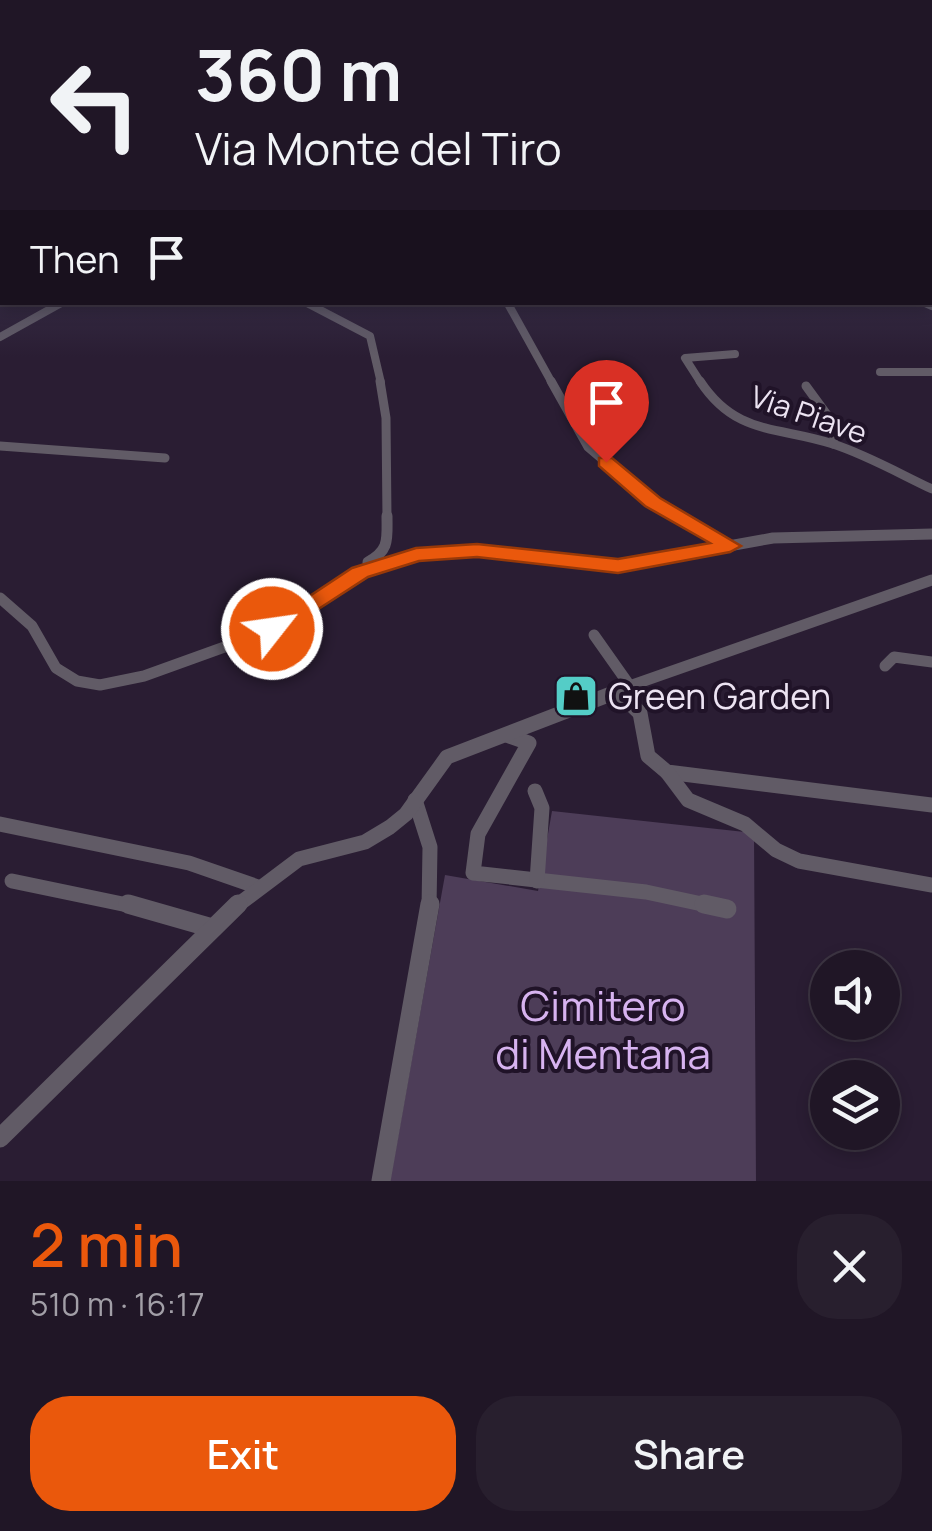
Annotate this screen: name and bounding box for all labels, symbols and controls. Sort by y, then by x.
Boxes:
text: 360 m [195,26,402,122]
icon: left [30,40,160,170]
text: Via Monte del Tiro [195,117,562,179]
icon: arrive [139,230,194,285]
text: Then [30,232,119,284]
pin [564,360,649,463]
icon: arrive [579,375,634,430]
street label: Via Piave [745,375,873,453]
position arrow [220,577,324,681]
place label: Green Garden [608,672,831,720]
shop icon: Green Garden [553,673,599,719]
map controls [810,950,900,1150]
button: sound [810,950,900,1040]
park label: Cimitero di Mentana [495,976,711,1082]
button: layers [810,1060,900,1150]
text: 2 min [30,1203,183,1285]
button: close [797,1214,902,1319]
text: 510 m · 16:17 [30,1282,205,1326]
button: Exit [30,1396,456,1511]
button: Share [476,1396,902,1511]

